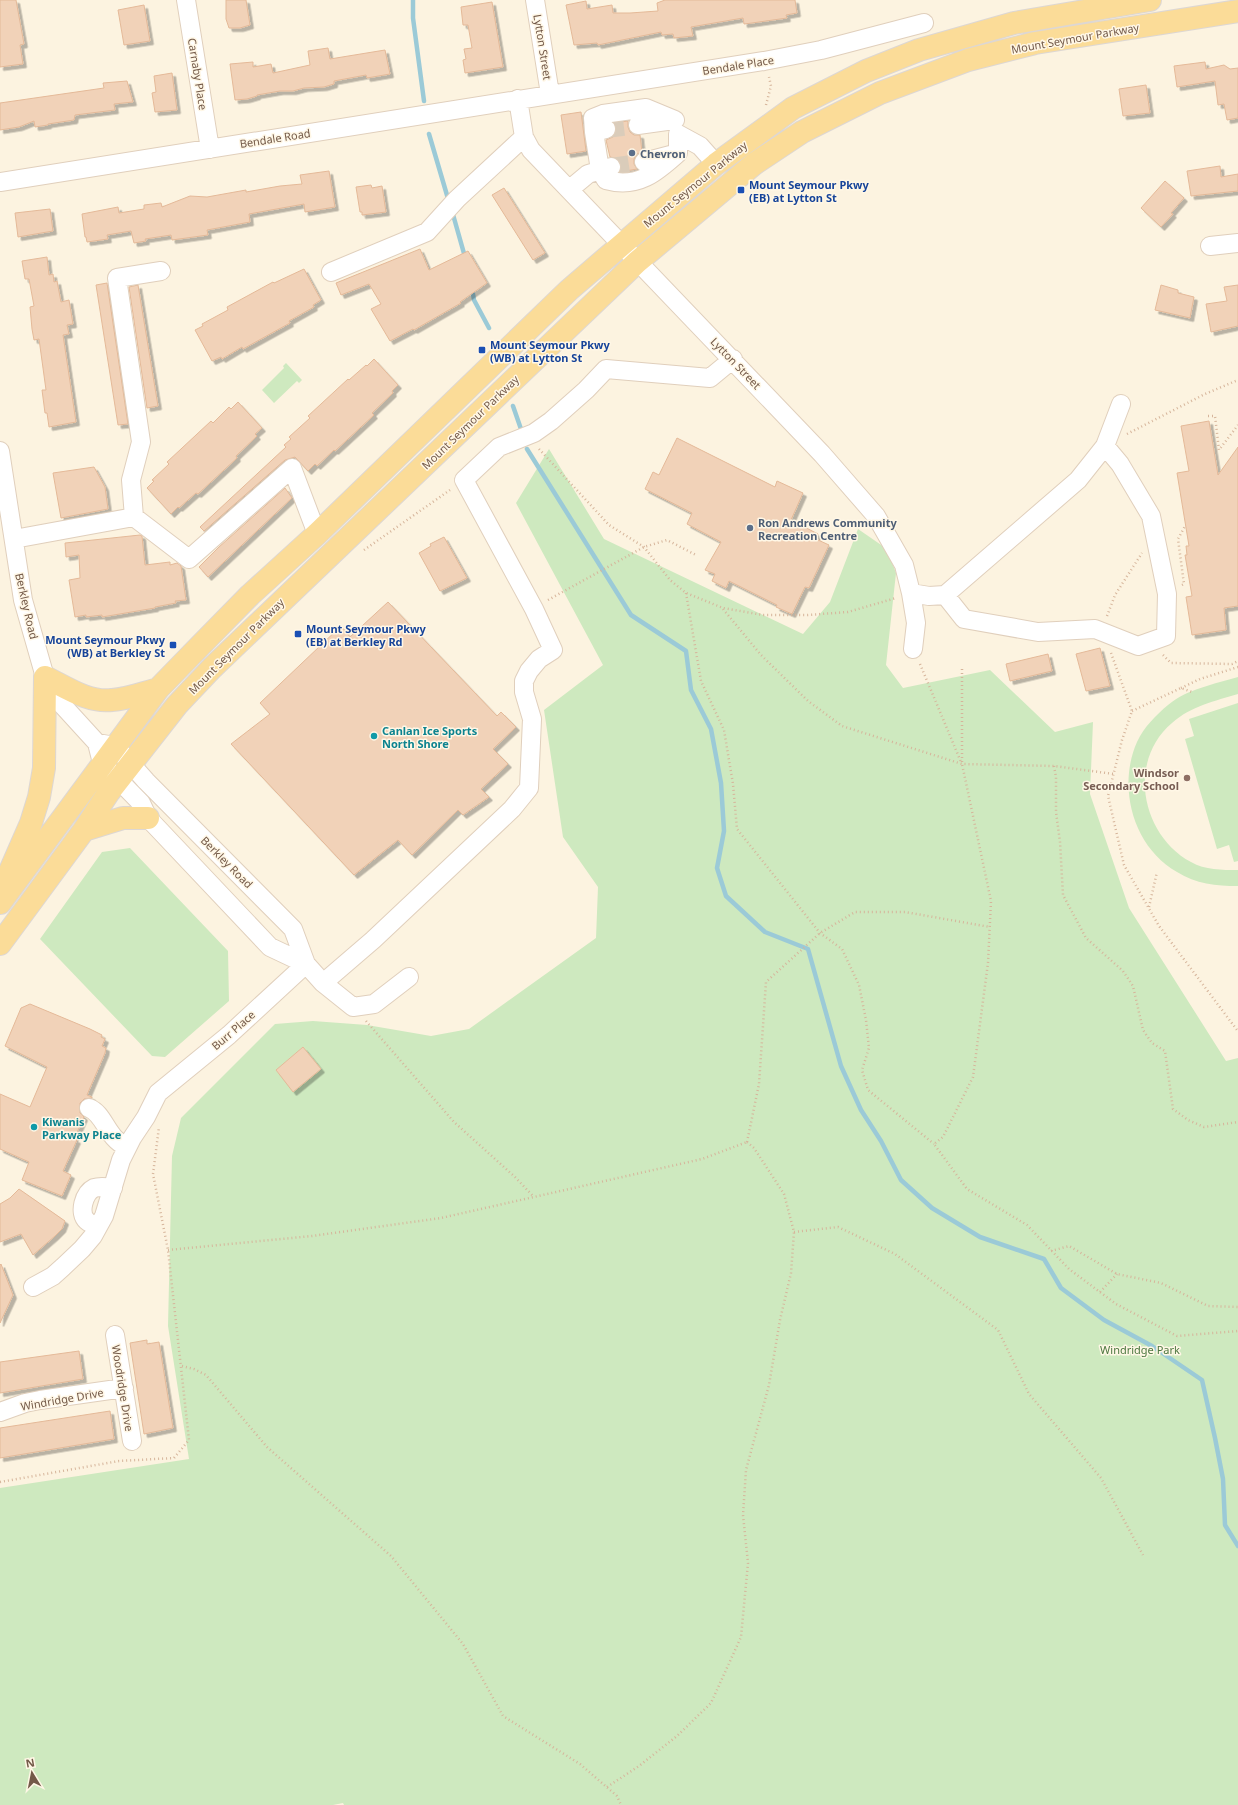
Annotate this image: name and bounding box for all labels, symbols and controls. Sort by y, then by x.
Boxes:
street label: Lytton Street [530,13,556,81]
street label: Mount Seymour Parkway [1010,19,1140,57]
street label: Carnaby Place [185,37,211,111]
street label: Bendale Place [701,52,775,78]
street label: Bendale Road [239,125,311,151]
street label: Mount Seymour Parkway [640,137,750,231]
place label: Chevron [640,146,686,161]
marker: Chevron [627,148,637,158]
place label: Mount Seymour Pkwy (EB) at Lytton St [749,177,869,205]
marker: Mount Seymour Pkwy (EB) at Lytton St [736,185,746,195]
street label: Lytton Street [708,334,764,392]
place label: Mount Seymour Pkwy (WB) at Lytton St [490,337,610,365]
marker: Mount Seymour Pkwy (WB) at Lytton St [477,345,487,355]
street label: Mount Seymour Parkway [418,371,522,472]
place label: Ron Andrews Community Recreation Centre [758,515,897,543]
marker: Ron Andrews Community Recreation Centre [745,523,755,533]
street label: Berkley Road [12,571,42,641]
street label: Mount Seymour Parkway [185,595,287,697]
place label: Mount Seymour Pkwy (EB) at Berkley Rd [306,621,426,649]
marker: Mount Seymour Pkwy (EB) at Berkley Rd [293,629,303,639]
place label: Mount Seymour Pkwy (WB) at Berkley St [45,632,166,660]
marker: Mount Seymour Pkwy (WB) at Berkley St [168,640,178,650]
place label: Canlan Ice Sports North Shore [382,723,478,751]
marker: Canlan Ice Sports North Shore [369,731,379,741]
place label: Windsor Secondary School [1083,765,1179,793]
marker: Windsor Secondary School [1182,773,1192,783]
street label: Berkley Road [198,833,256,891]
street label: Burr Place [208,1007,258,1053]
place label: Kiwanis Parkway Place [42,1114,122,1142]
marker: Kiwanis Parkway Place [29,1122,39,1132]
park label: Windridge Park [1100,1342,1180,1357]
street label: Woodridge Drive [109,1344,137,1432]
street label: Windridge Drive [19,1384,105,1414]
north arrow [12,1753,52,1793]
text: N [24,1754,36,1771]

